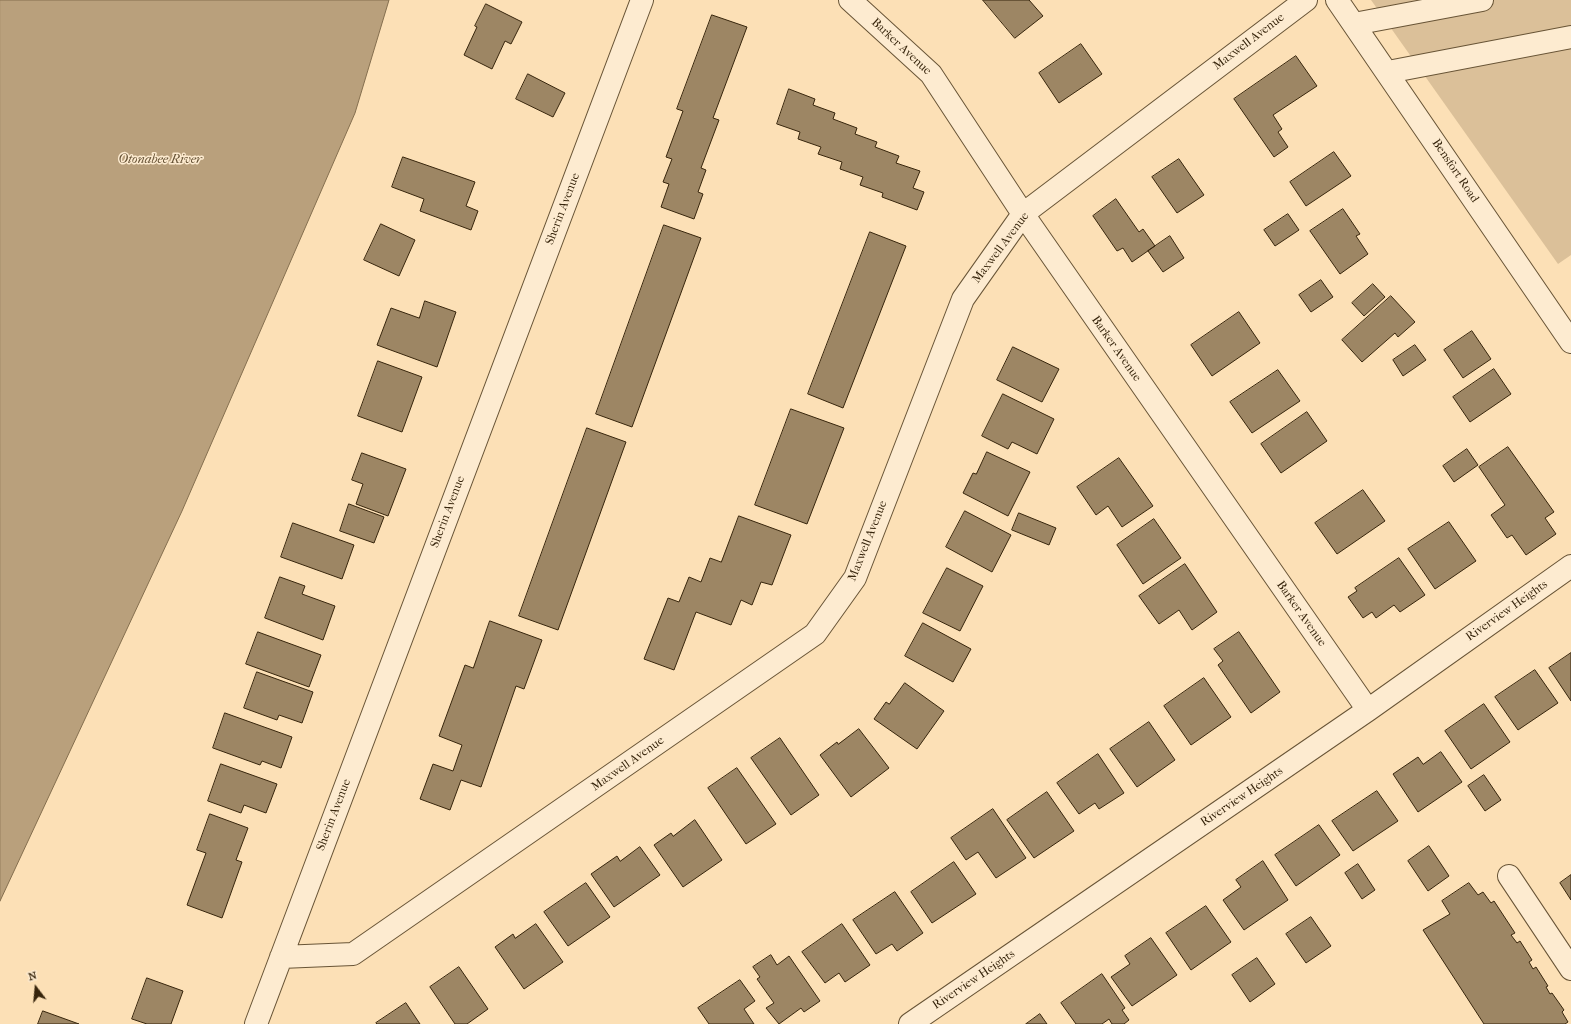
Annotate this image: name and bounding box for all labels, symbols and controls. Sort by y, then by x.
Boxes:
street label: Maxwell Avenue [1211,11,1287,73]
street label: Barker Avenue [868,16,934,78]
street label: Bensfort Road [1428,136,1482,206]
water label: Otonabee River [118,152,202,168]
street label: Sherin Avenue [543,171,583,247]
street label: Maxwell Avenue [970,210,1032,286]
street label: Barker Avenue [1088,313,1144,385]
street label: Sherin Avenue [428,474,468,550]
street label: Maxwell Avenue [845,499,891,583]
street label: Barker Avenue [1273,578,1329,650]
street label: Riverview Heights [1463,578,1551,644]
street label: Maxwell Avenue [589,734,667,794]
street label: Riverview Heights [1198,764,1286,830]
street label: Sherin Avenue [314,777,354,853]
street label: Riverview Heights [930,947,1018,1013]
north arrow [16,968,56,1008]
text: N [27,969,38,983]

